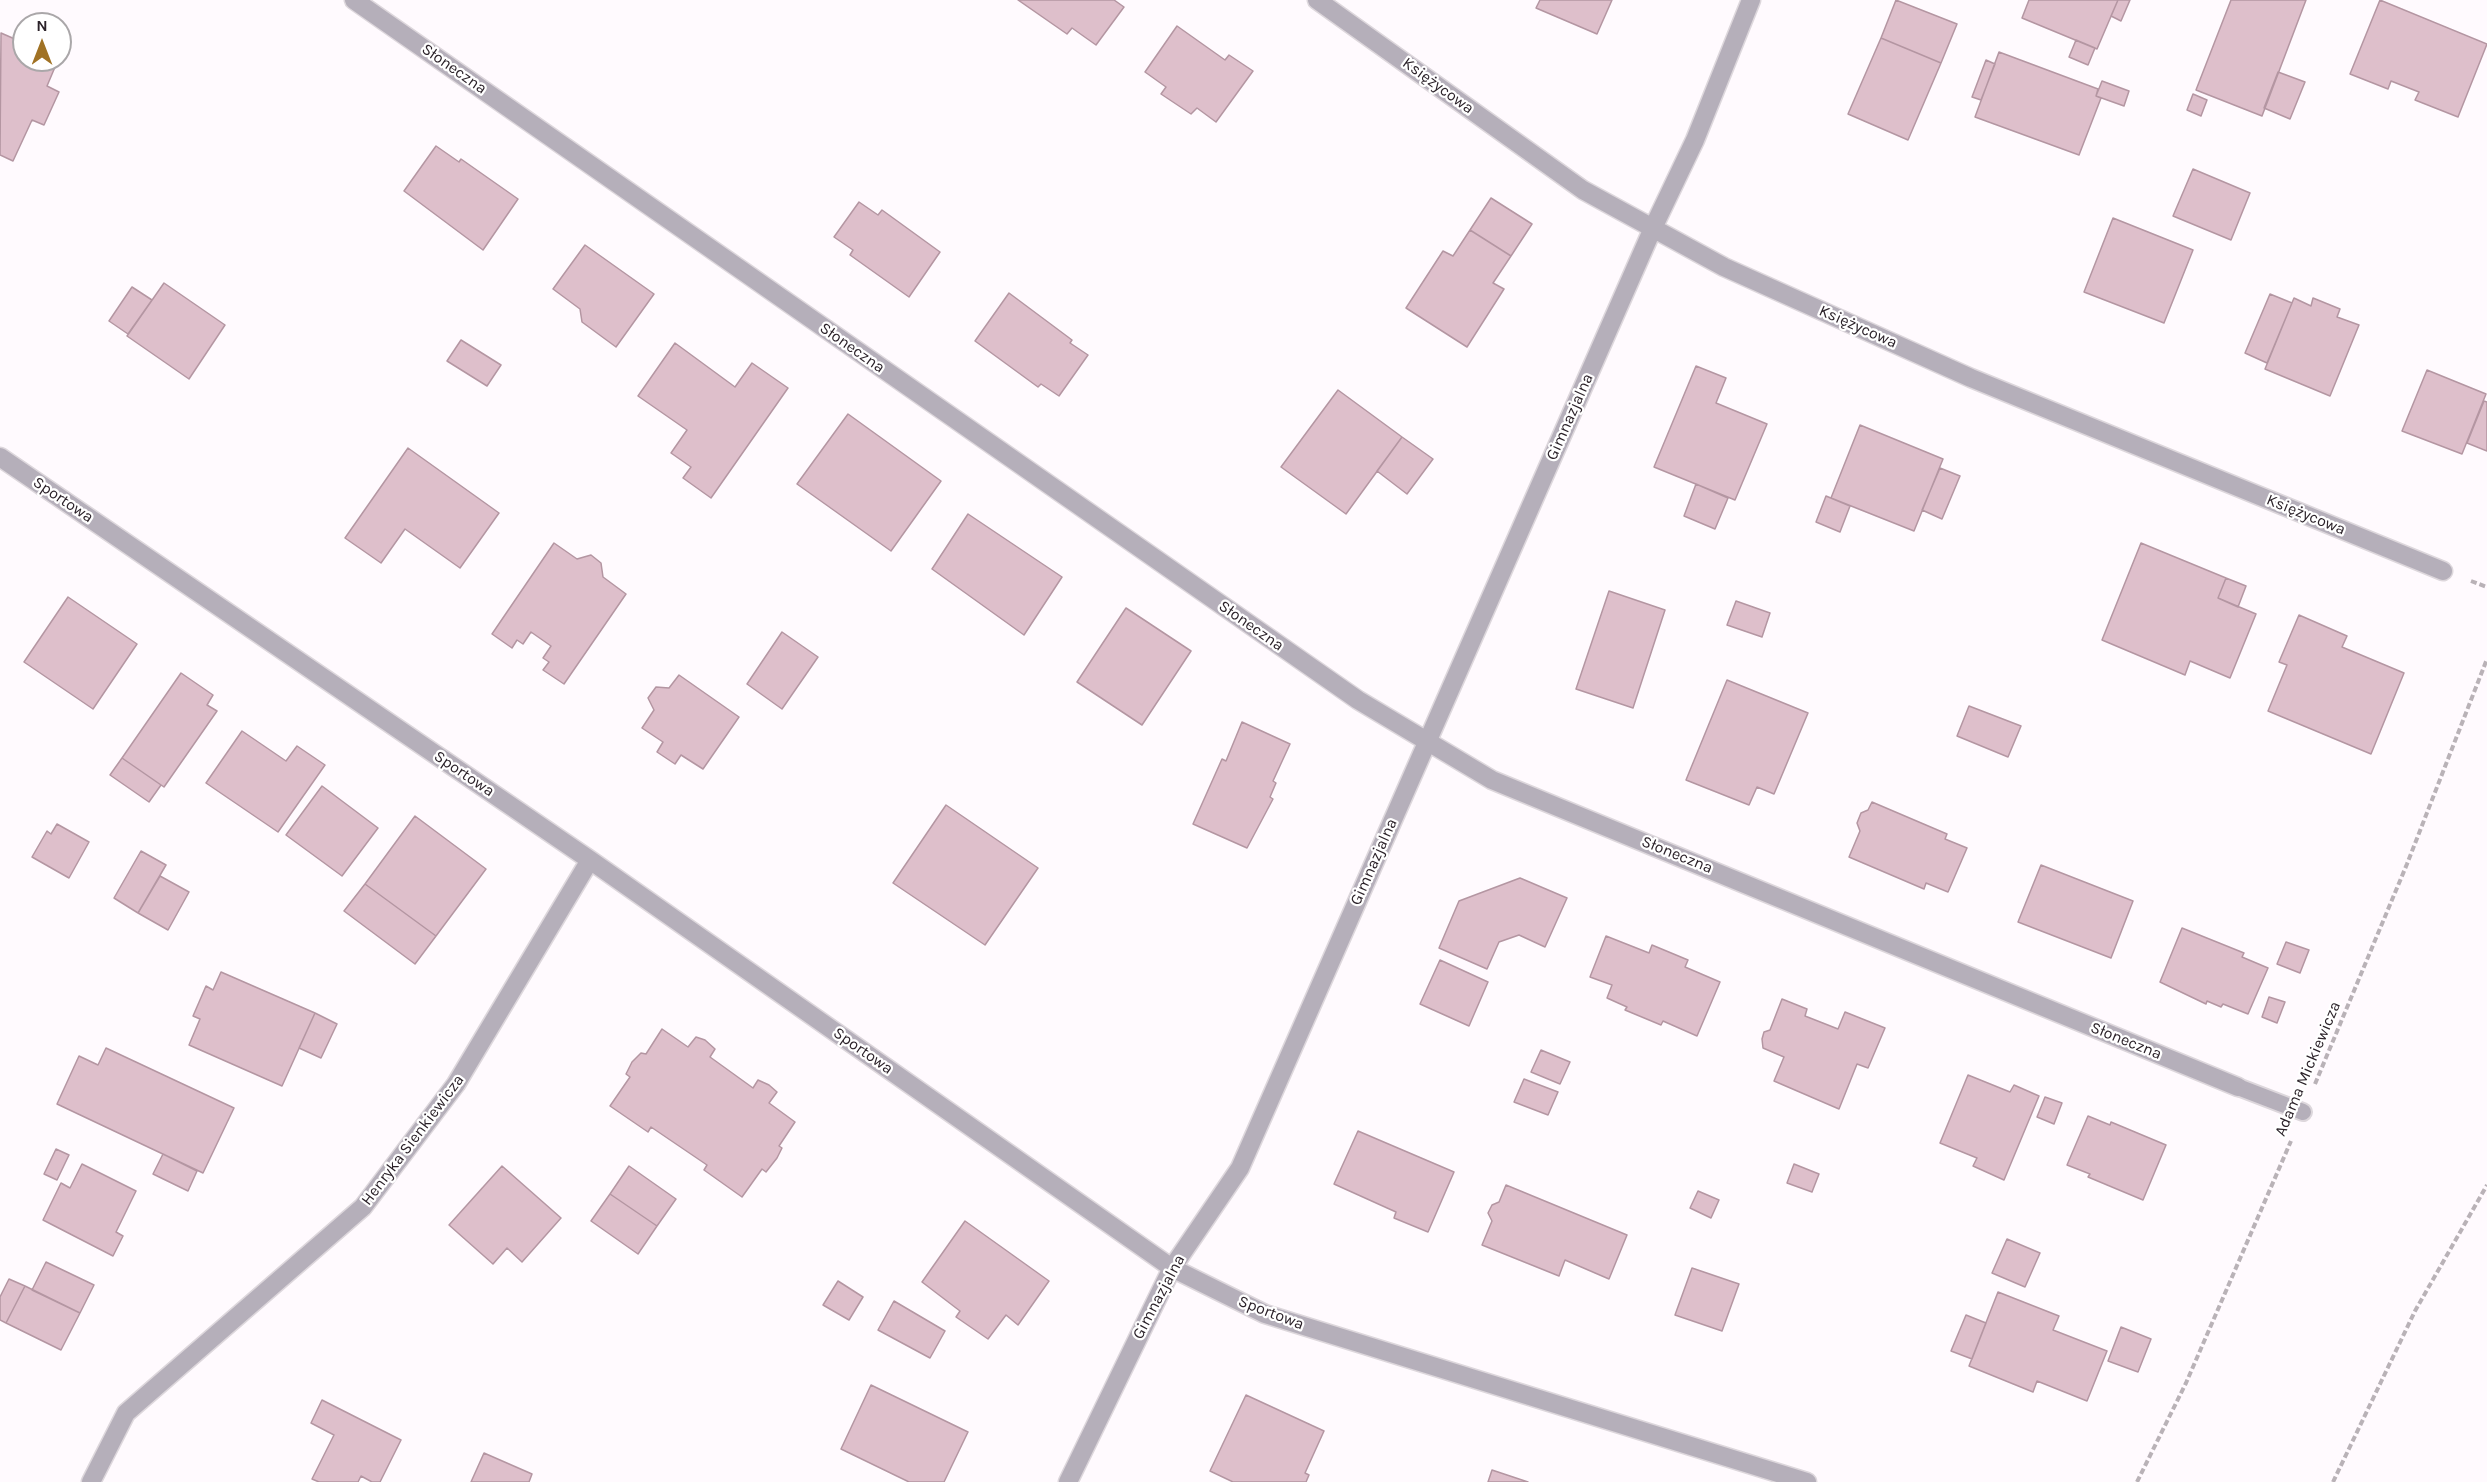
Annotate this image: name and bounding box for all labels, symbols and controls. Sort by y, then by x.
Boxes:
north arrow [12,12,72,72]
text: N [36,16,48,35]
street label: Słoneczna [418,40,490,98]
street label: Księżycowa [1399,54,1477,118]
street label: Księżycowa [1816,301,1900,353]
street label: Słoneczna [816,319,888,377]
street label: Gimnazjalna [1542,371,1598,463]
street label: Sportowa [29,473,97,527]
street label: Księżycowa [2264,490,2348,540]
street label: Słoneczna [1215,597,1287,655]
street label: Sportowa [430,747,498,801]
street label: Gimnazjalna [1346,816,1402,908]
street label: Słoneczna [1639,832,1715,878]
street label: Adama Mickiewicza [2271,999,2345,1139]
street label: Słoneczna [2088,1018,2164,1064]
street label: Sportowa [829,1023,897,1079]
street label: Henryka Sienkiewicza [358,1071,468,1209]
street label: Gimnazjalna [1129,1251,1189,1343]
street label: Sportowa [1235,1292,1307,1334]

